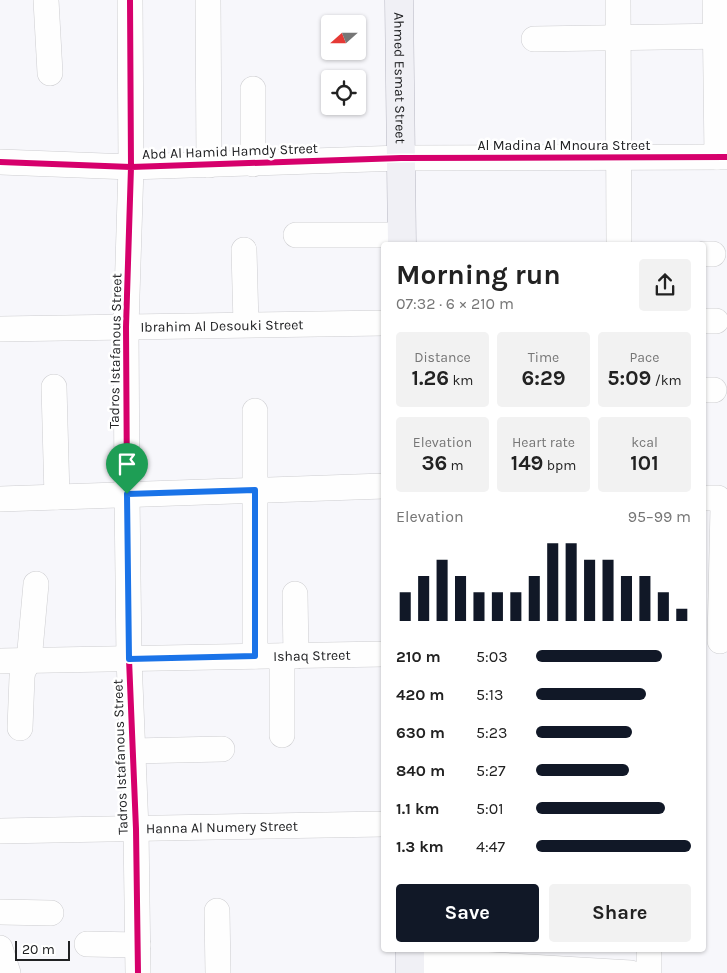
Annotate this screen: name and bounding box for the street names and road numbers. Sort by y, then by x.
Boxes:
street label: Ahmed Esmat Street [390,12,409,144]
street label: Al Madina Al Mnoura Street [477,137,651,154]
street label: Abd Al Hamid Hamdy Street [142,140,318,163]
street label: Tadros Istafanous Street [106,273,125,429]
street label: Ibrahim Al Desouki Street [140,316,304,336]
street label: Ishaq Street [273,647,351,665]
street label: Tadros Istafanous Street [109,679,132,835]
street label: Hanna Al Numery Street [146,818,298,837]

